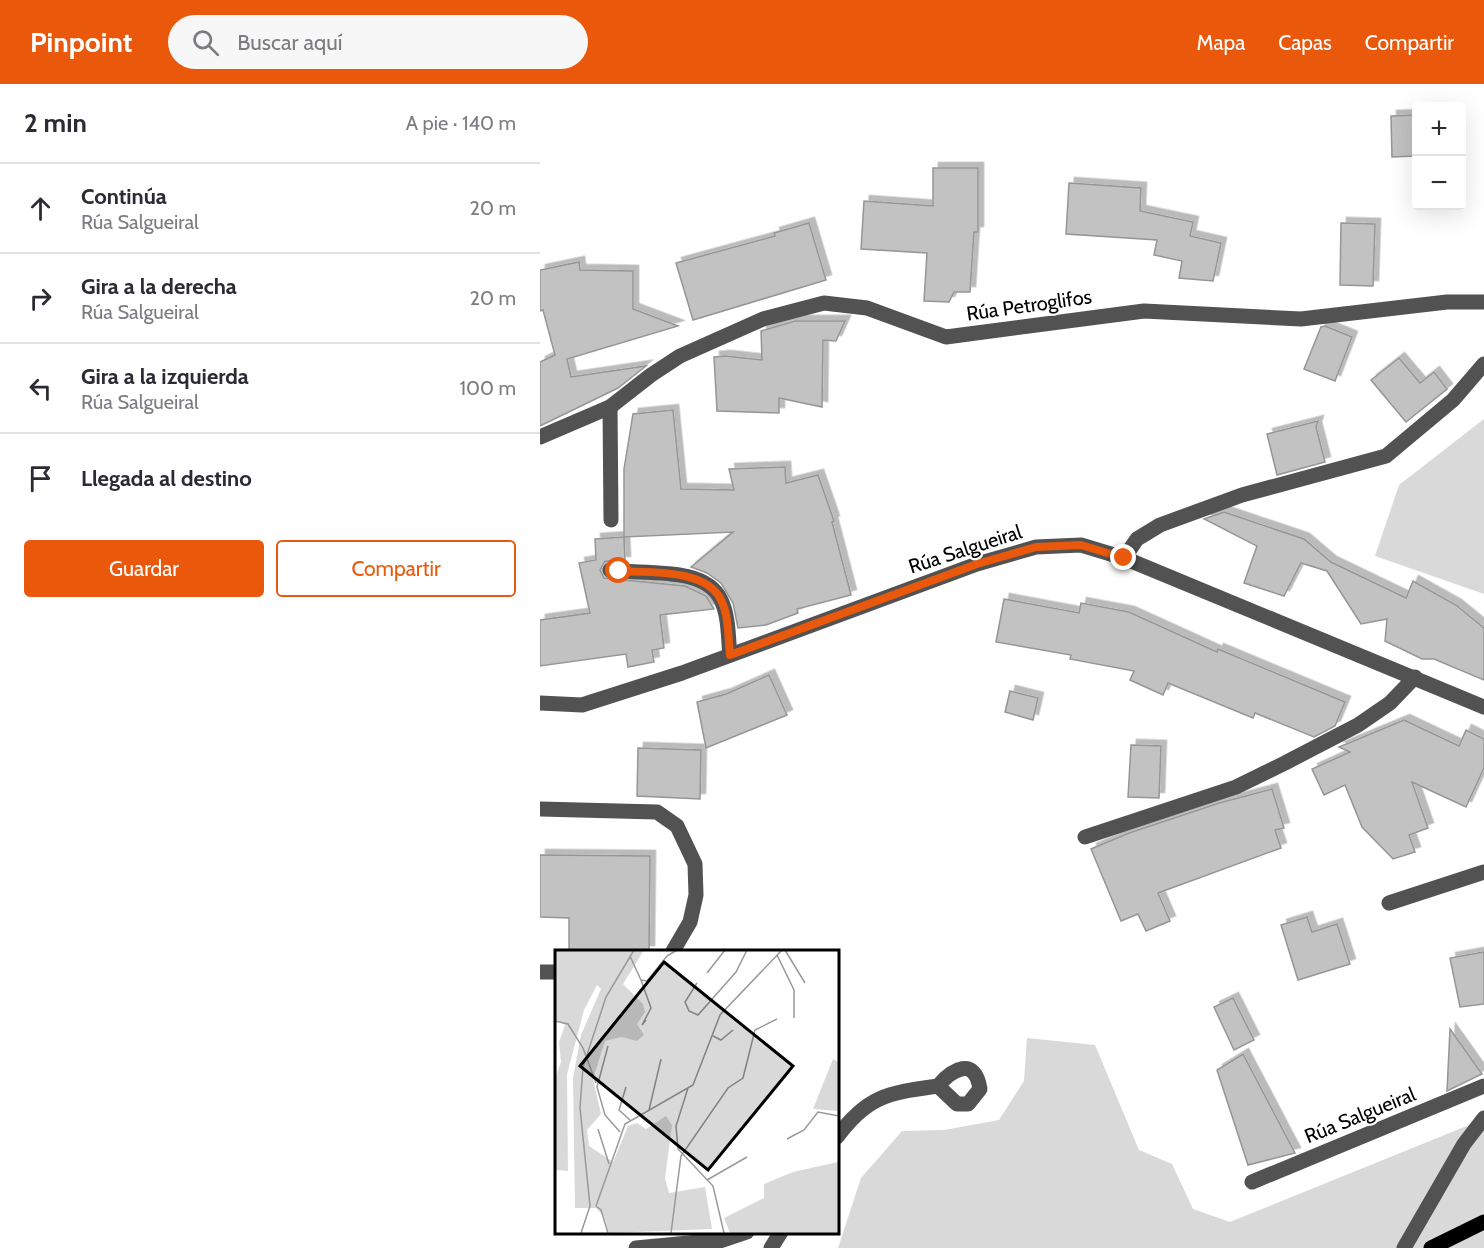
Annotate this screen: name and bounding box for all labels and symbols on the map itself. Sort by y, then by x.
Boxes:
street label: Rúa Petroglifos [965,284,1093,326]
street label: Rúa Salgueiral [905,519,1025,579]
route end [1110,544,1136,570]
route start [605,557,631,583]
inset map [555,950,838,1233]
street label: Rúa Salgueiral [1301,1082,1419,1148]

